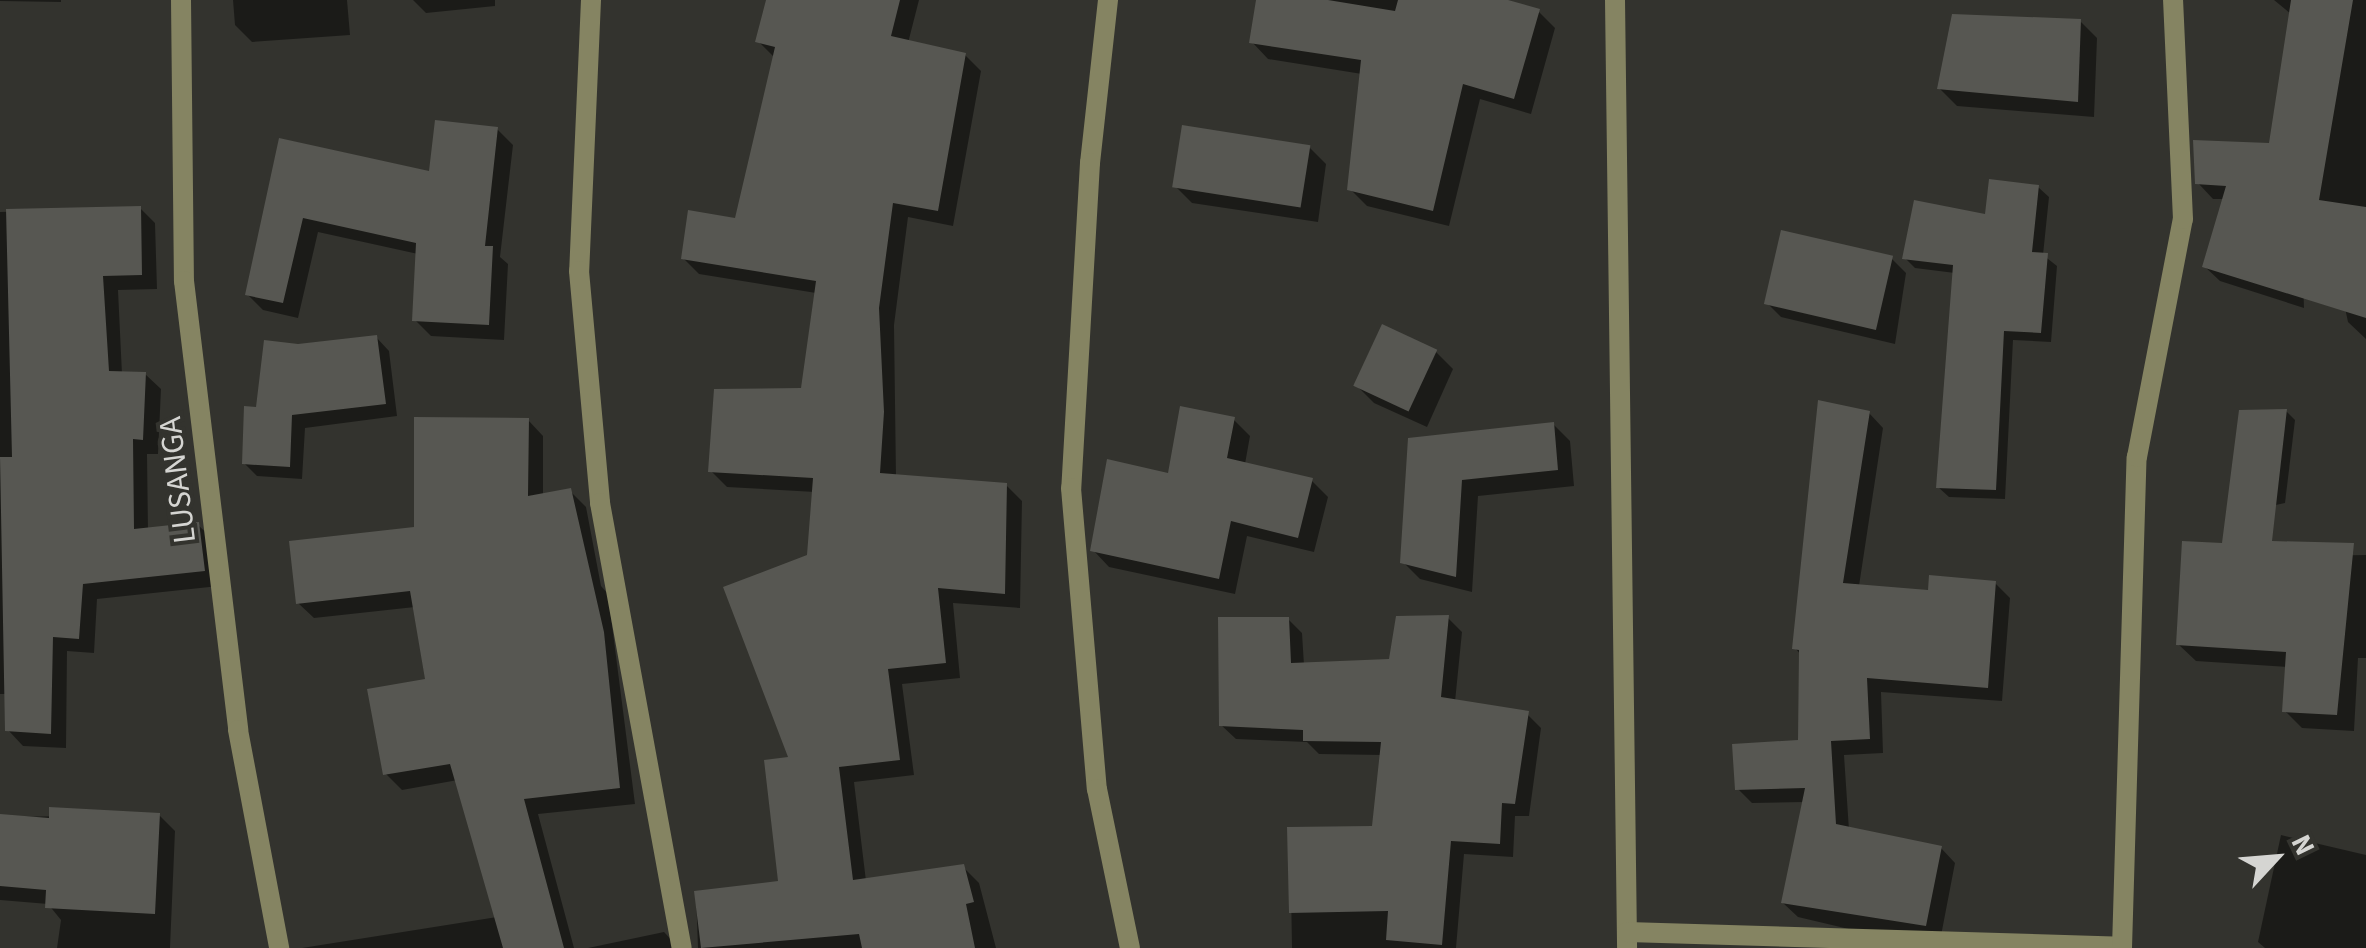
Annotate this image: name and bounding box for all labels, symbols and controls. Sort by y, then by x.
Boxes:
street label: LUSANGA [151,415,205,545]
north arrow [2226,808,2326,908]
text: N [2281,828,2325,862]

